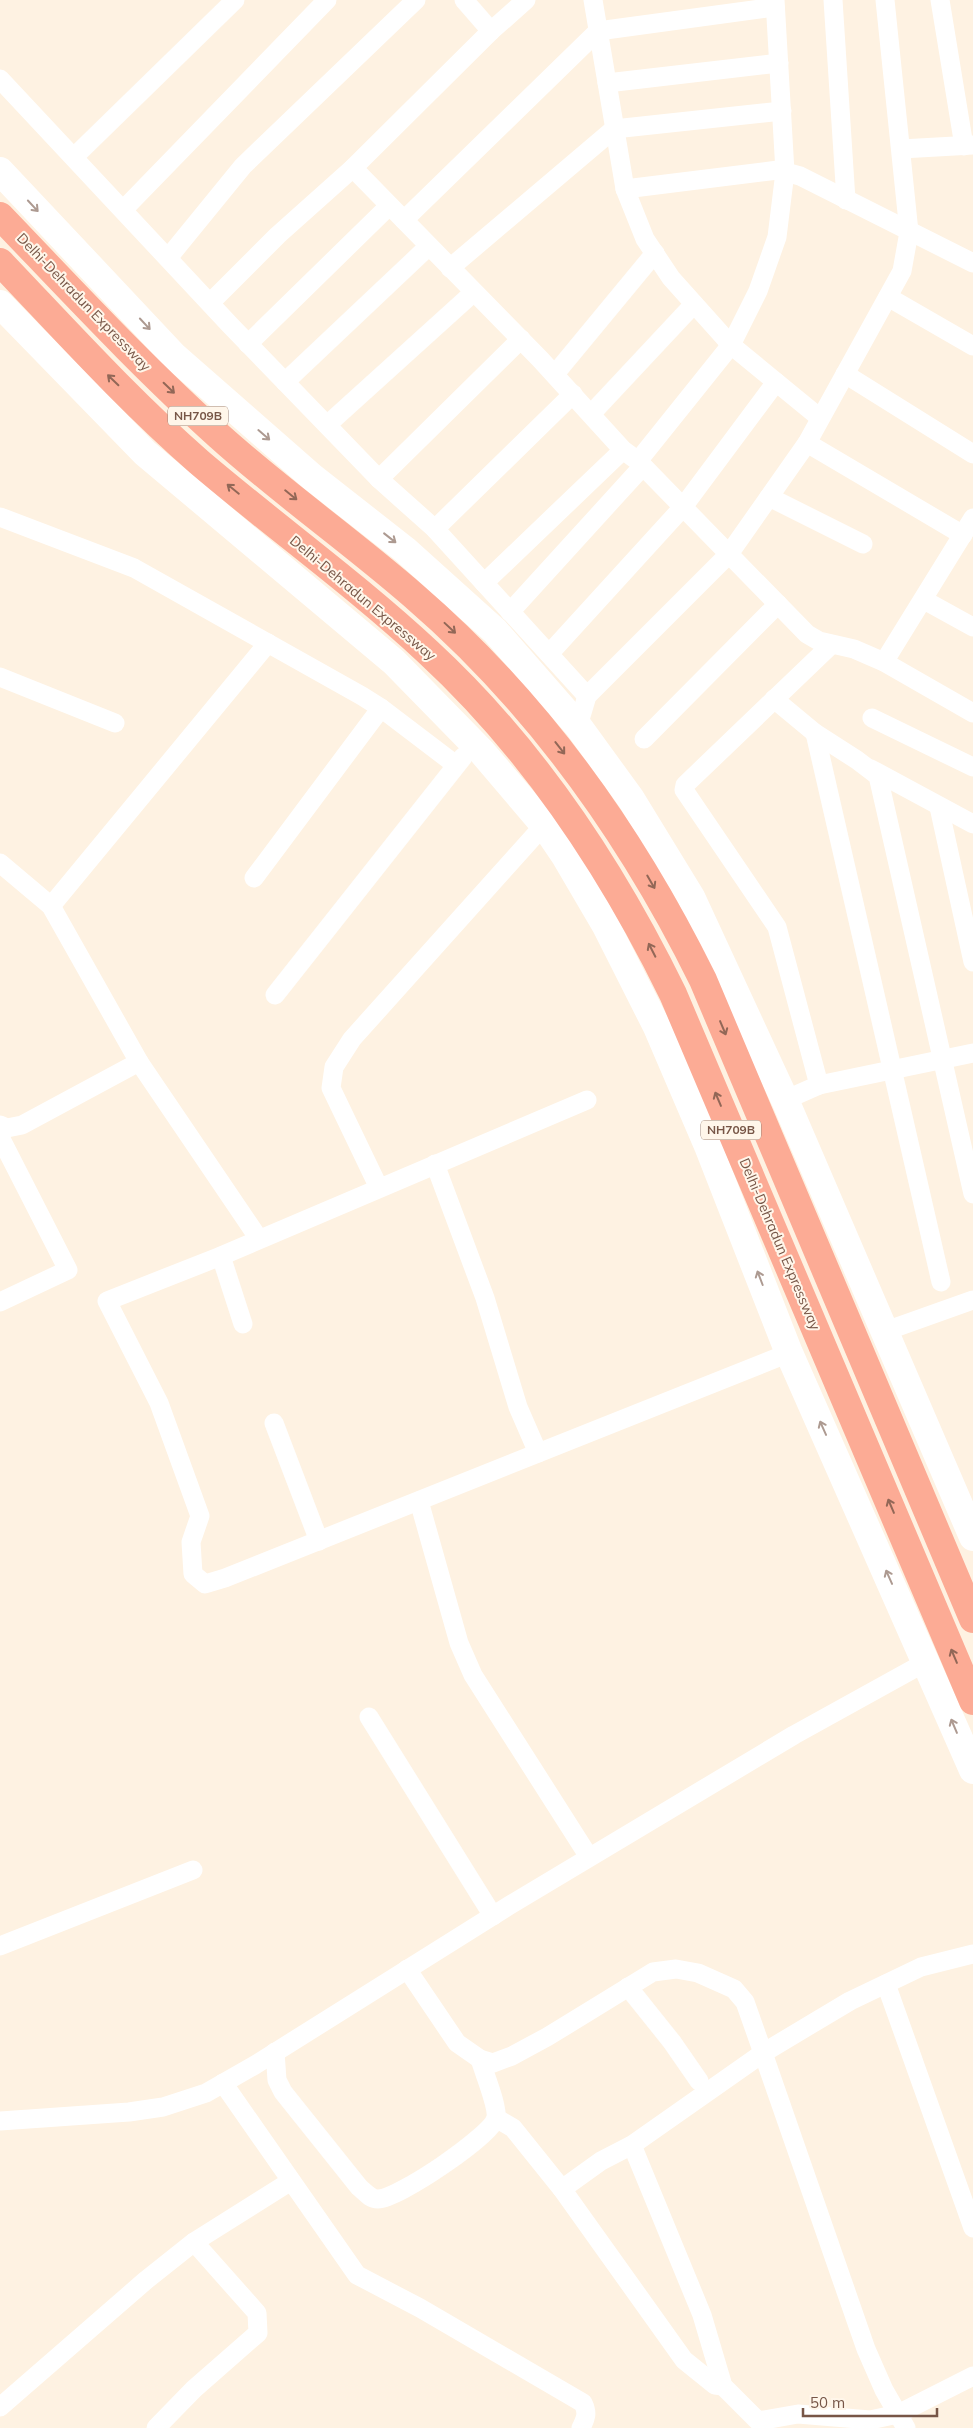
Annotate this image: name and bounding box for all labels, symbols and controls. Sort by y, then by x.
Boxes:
one-way arrow [27,200,39,212]
street label: Delhi-Dehradun Expressway [13,229,155,375]
one-way arrow [139,318,151,331]
one-way arrow [107,374,120,386]
one-way arrow [162,382,175,394]
road number: NH709B [168,406,228,426]
one-way arrow [258,429,271,440]
one-way arrow [227,484,240,495]
one-way arrow [284,489,297,500]
street label: Delhi-Dehradun Expressway [286,532,440,665]
one-way arrow [383,532,396,543]
one-way arrow [444,622,456,634]
one-way arrow [554,741,565,754]
one-way arrow [647,874,657,889]
one-way arrow [647,943,656,958]
one-way arrow [718,1020,728,1035]
one-way arrow [712,1092,722,1107]
road number: NH709B [701,1120,761,1140]
street label: Delhi-Dehradun Expressway [736,1155,825,1333]
one-way arrow [755,1271,764,1287]
one-way arrow [817,1421,827,1436]
one-way arrow [885,1499,895,1514]
one-way arrow [884,1570,893,1585]
one-way arrow [949,1649,958,1664]
one-way arrow [948,1719,958,1734]
scale bar [803,2386,937,2418]
text: 50 m [810,2393,845,2412]

